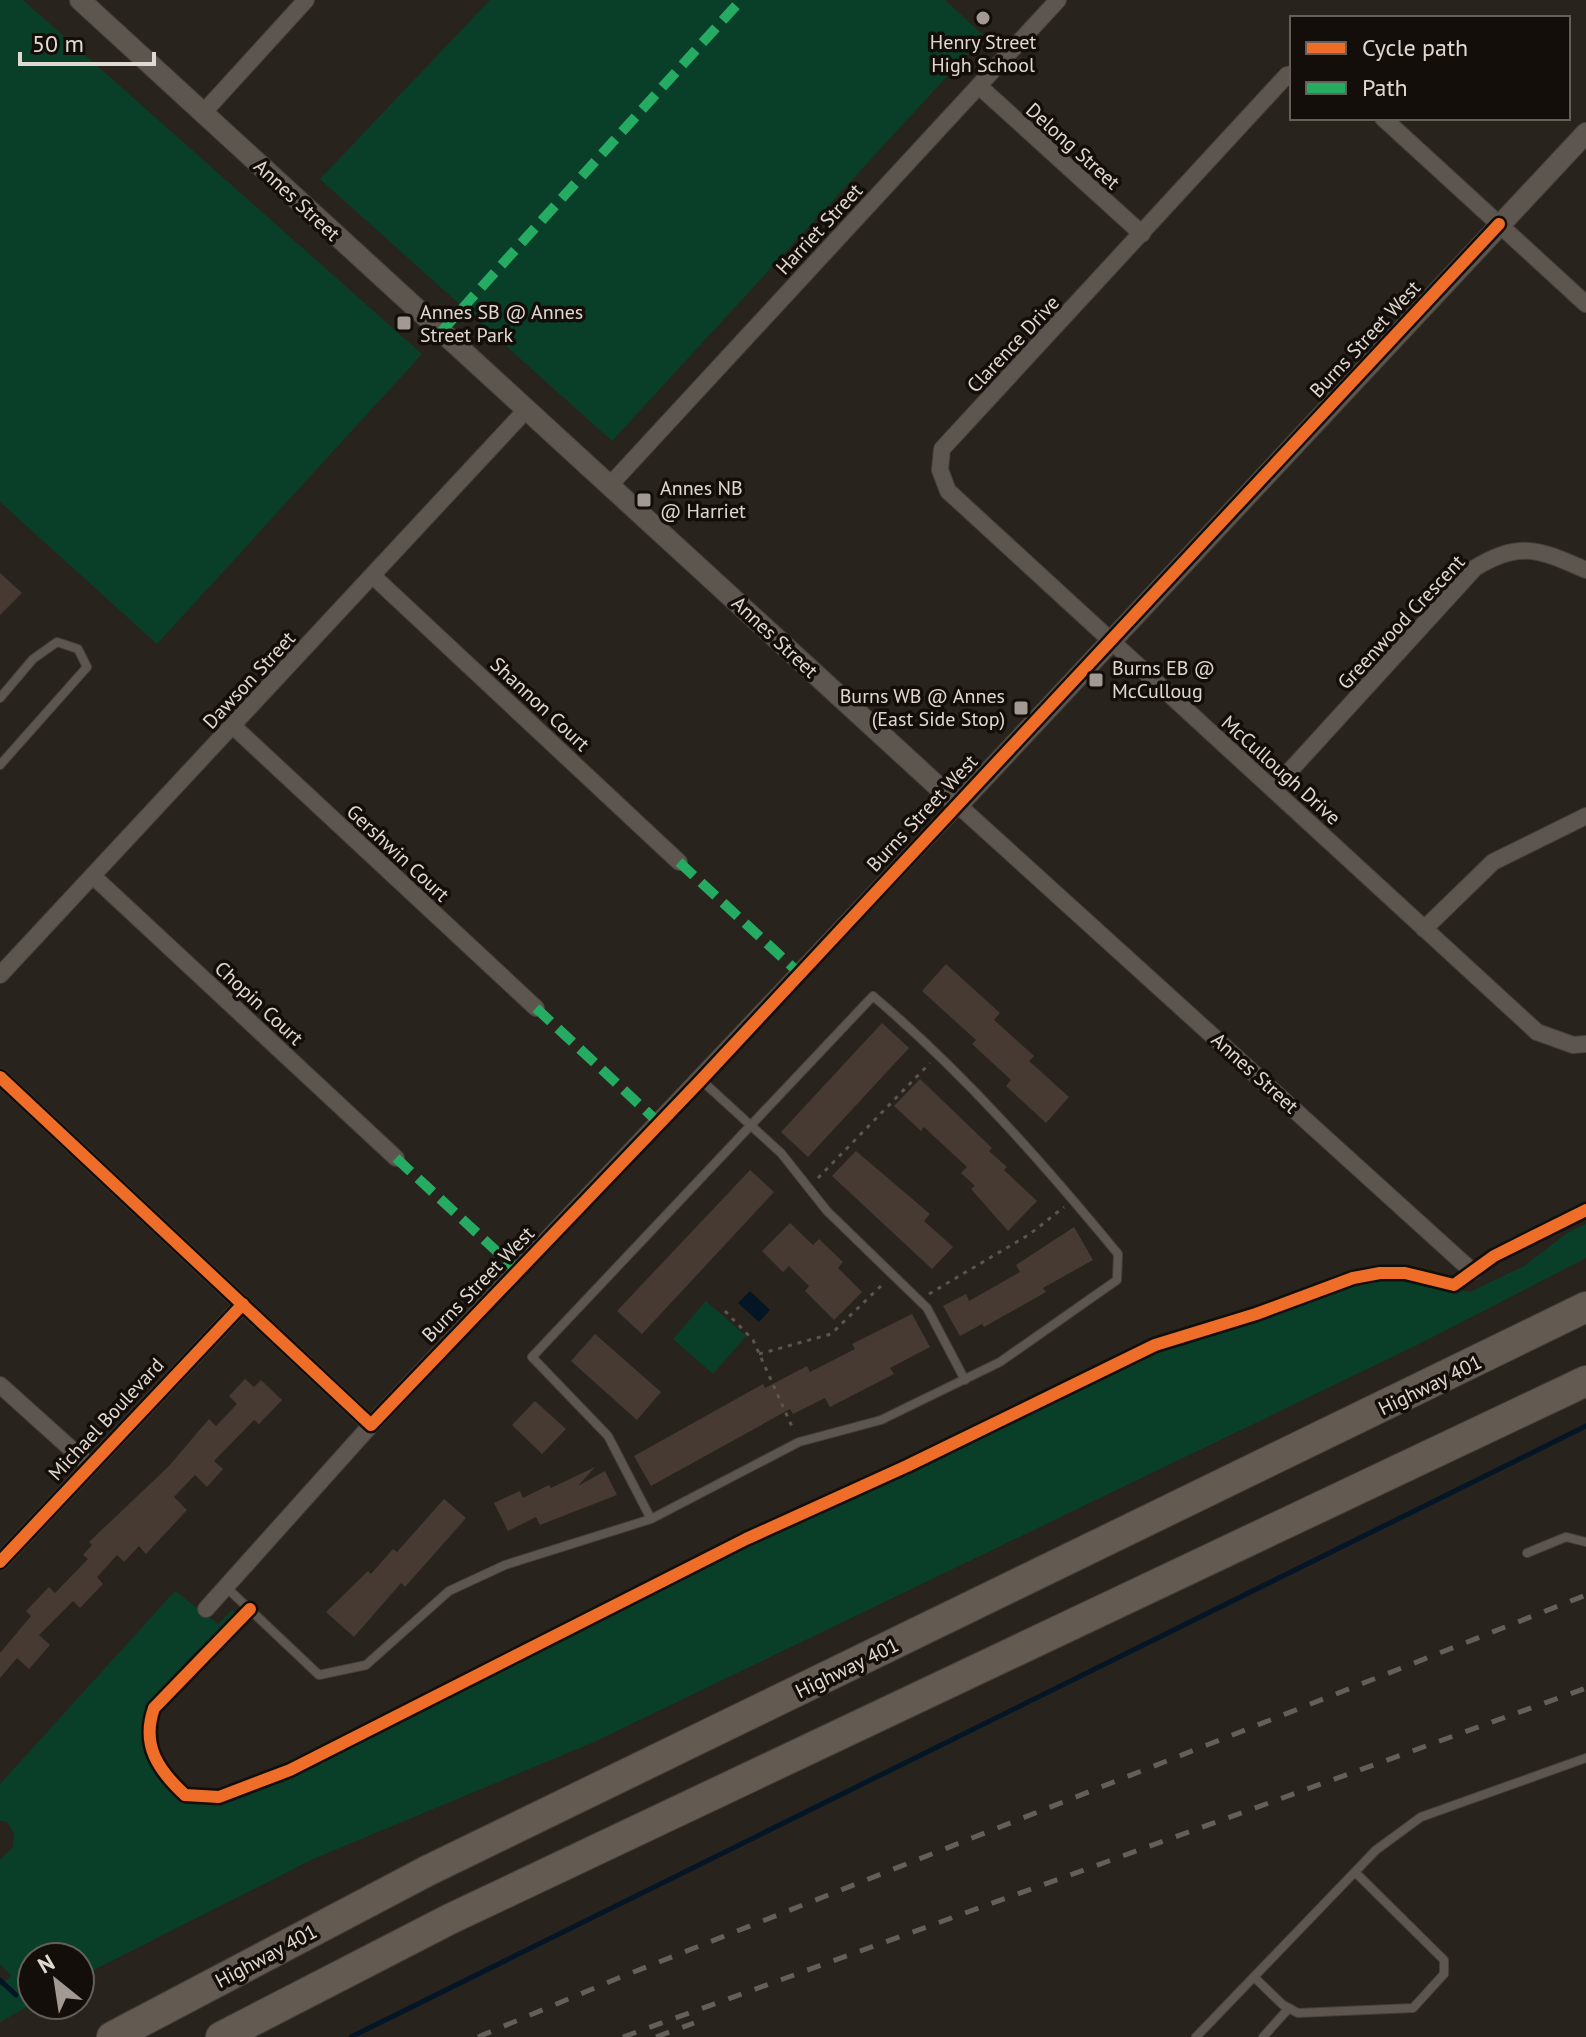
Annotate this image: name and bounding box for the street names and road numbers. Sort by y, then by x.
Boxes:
street label: Delong Street [1020,97,1126,195]
street label: Annes Street [248,153,346,247]
street label: Harriet Street [770,178,868,280]
street label: Burns Street West [1304,275,1426,403]
street label: Clarence Drive [961,290,1065,398]
street label: Greenwood Crescent [1332,549,1470,695]
street label: Annes Street [726,590,824,684]
street label: Dawson Street [197,626,301,734]
street label: Shannon Court [485,651,595,757]
street label: McCullough Drive [1216,710,1346,830]
street label: Burns Street West [861,749,983,877]
street label: Gershwin Court [341,799,455,907]
street label: Chopin Court [209,955,309,1051]
street label: Annes Street [1206,1027,1304,1119]
street label: Burns Street West [416,1220,540,1347]
street label: Highway 401 [1374,1349,1486,1421]
street label: Michael Boulevard [43,1352,169,1486]
street label: Highway 401 [791,1632,903,1704]
street label: Highway 401 [211,1918,321,1994]

